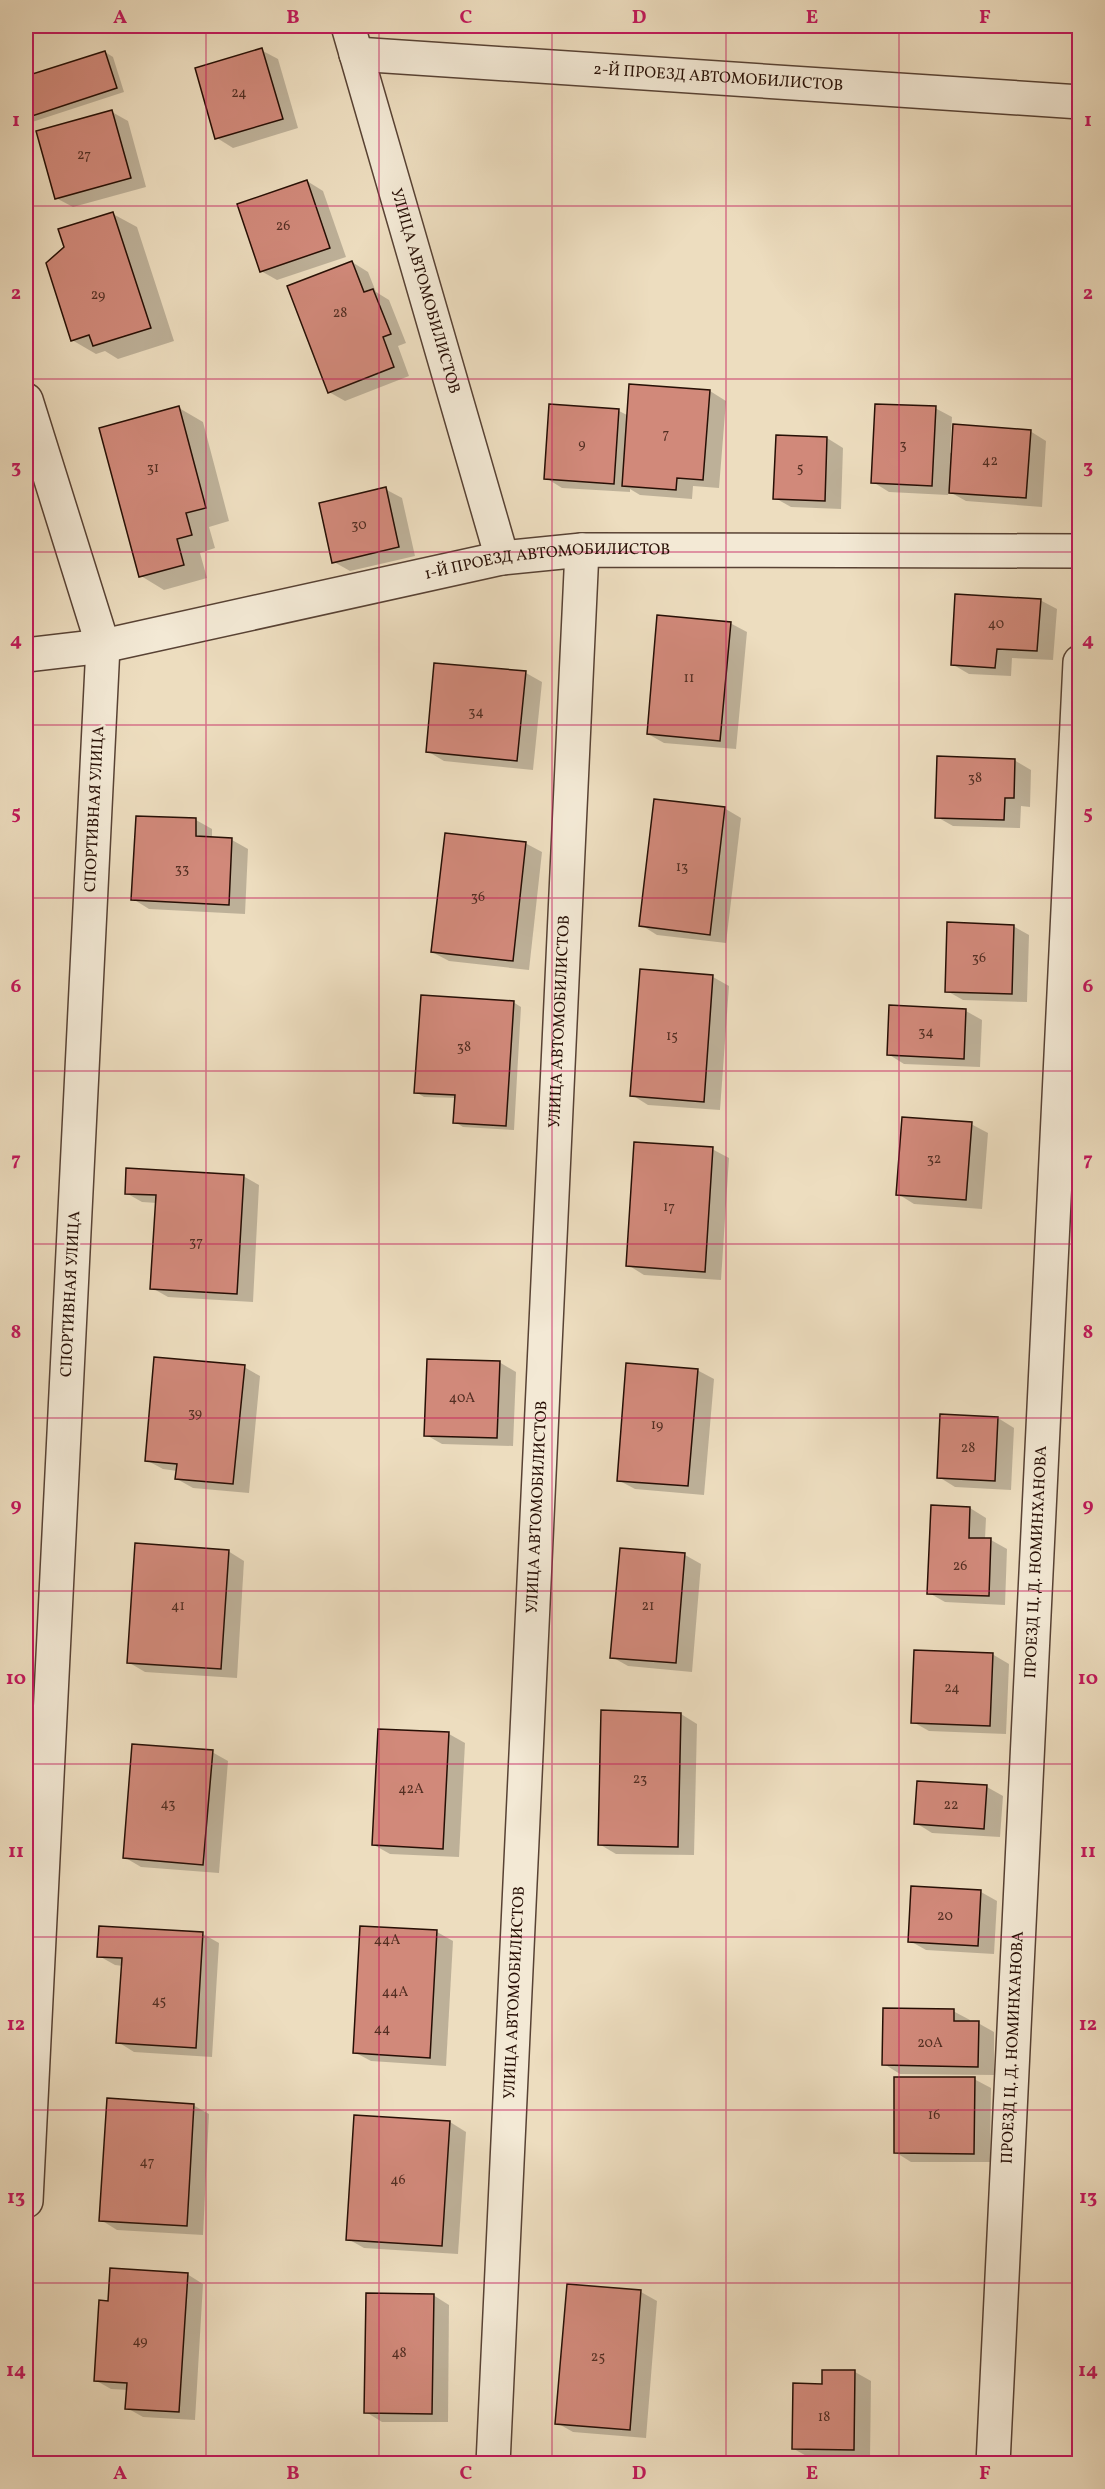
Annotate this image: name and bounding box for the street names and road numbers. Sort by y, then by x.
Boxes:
street label: 2-Й ПРОЕЗД АВТОМОБИЛИСТОВ [593,59,844,97]
street label: УЛИЦА АВТОМОБИЛИСТОВ [385,186,465,397]
street label: 1-Й ПРОЕЗД АВТОМОБИЛИСТОВ [423,539,670,586]
street label: СПОРТИВНАЯ УЛИЦА [80,725,110,893]
street label: УЛИЦА АВТОМОБИЛИСТОВ [544,915,576,1129]
street label: СПОРТИВНАЯ УЛИЦА [56,1210,86,1378]
street label: УЛИЦА АВТОМОБИЛИСТОВ [522,1400,553,1614]
street label: ПРОЕЗД Ц. Д. НОМИНХАНОВА [1020,1445,1053,1679]
street label: УЛИЦА АВТОМОБИЛИСТОВ [499,1886,531,2099]
street label: ПРОЕЗД Ц. Д. НОМИНХАНОВА [996,1930,1030,2165]

